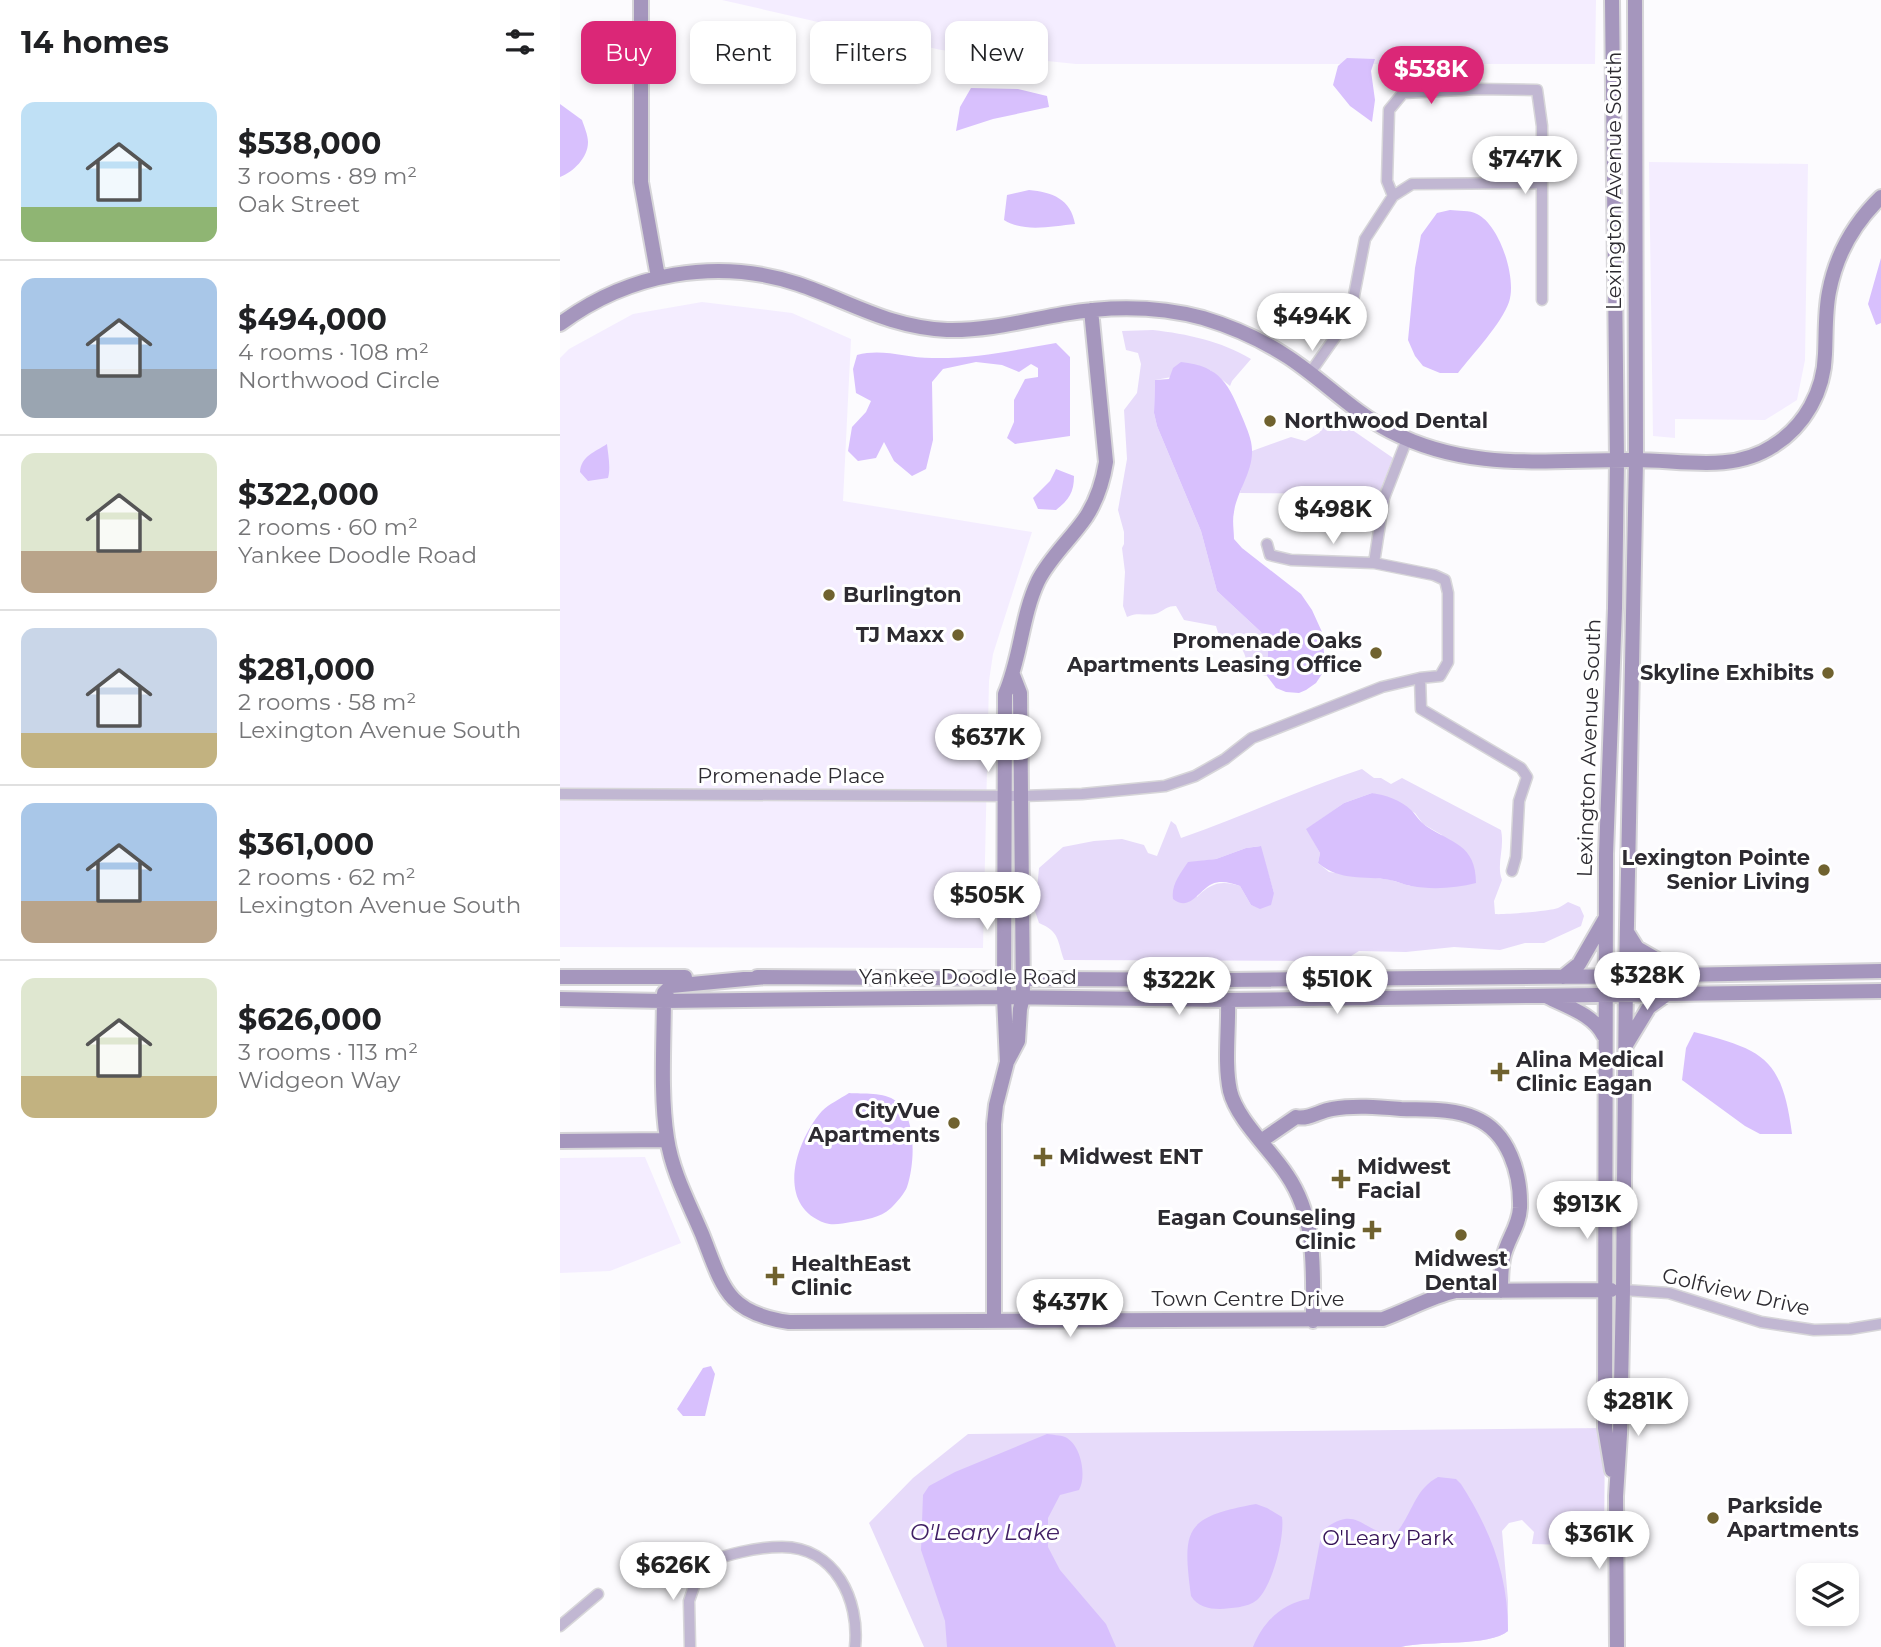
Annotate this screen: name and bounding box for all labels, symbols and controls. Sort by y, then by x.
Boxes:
chip: Buy [581,21,676,84]
chip: Rent [690,21,796,84]
chip: Filters [810,21,931,84]
chip: New [945,21,1048,84]
icon: filters [501,23,539,61]
text: 14 homes [21,24,169,61]
pin: $538K [1382,46,1480,106]
street label: Lexington Avenue South [1601,52,1626,310]
text: $538K [1394,55,1468,83]
text: $538,000 [238,125,381,162]
icon: home [77,130,161,214]
pin: $747K [1476,136,1574,196]
text: $747K [1488,145,1562,173]
text: 3 rooms · 89 m² [238,162,417,190]
text: Oak Street [238,190,360,218]
pin: $494K [1263,294,1361,353]
text: $494,000 [238,301,387,338]
text: $494K [1273,302,1351,330]
icon: home [77,306,161,390]
text: 4 rooms · 108 m² [238,338,429,366]
text: Northwood Circle [238,366,440,394]
place label: Northwood Dental [1284,408,1488,433]
marker: Northwood Dental [1262,413,1278,429]
text: $322,000 [238,476,379,513]
icon: home [77,481,161,565]
pin: $498K [1284,486,1382,546]
text: $498K [1294,495,1372,523]
text: 2 rooms · 60 m² [238,513,418,541]
text: Yankee Doodle Road [238,541,477,569]
place label: Burlington [843,582,961,607]
marker: Burlington [821,587,837,603]
street label: Lexington Avenue South [1571,618,1606,878]
place label: TJ Maxx [856,622,945,647]
marker: TJ Maxx [950,627,966,643]
place label: Promenade Oaks Apartments Leasing Office [1066,628,1362,677]
marker: Promenade Oaks Apartments Leasing Office [1368,645,1384,661]
text: $281,000 [238,651,375,688]
icon: home [77,656,161,740]
place label: Skyline Exhibits [1640,660,1814,685]
marker: Skyline Exhibits [1820,665,1836,681]
text: 2 rooms · 58 m² [238,688,416,716]
pin: $637K [939,714,1037,774]
text: Lexington Avenue South [238,716,521,744]
text: $637K [951,723,1025,751]
street label: Promenade Place [697,763,885,788]
text: $361,000 [238,826,374,863]
icon: home [77,831,161,915]
place label: Lexington Pointe Senior Living [1622,845,1810,894]
marker: Lexington Pointe Senior Living [1816,862,1832,878]
text: 2 rooms · 62 m² [238,863,416,891]
pin: $505K [938,872,1036,932]
text: $505K [950,881,1024,909]
text: Lexington Avenue South [238,891,521,919]
pin: $328K [1598,953,1696,1012]
pin: $510K [1288,956,1386,1016]
pin: $322K [1130,958,1228,1017]
text: $328K [1610,961,1684,989]
street label: Yankee Doodle Road [859,964,1077,989]
text: $510K [1302,965,1372,993]
text: $322K [1143,966,1215,994]
text: $626,000 [238,1001,382,1038]
icon: home [77,1006,161,1090]
text: 3 rooms · 113 m² [238,1038,418,1066]
place label: Alina Medical Clinic Eagan [1515,1047,1664,1096]
marker: Alina Medical Clinic Eagan [1490,1062,1510,1082]
text: Widgeon Way [238,1066,400,1094]
place label: CityVue Apartments [807,1098,940,1147]
marker: CityVue Apartments [946,1115,962,1131]
place label: Midwest ENT [1059,1144,1203,1169]
marker: Midwest ENT [1033,1147,1053,1167]
place label: Midwest Facial [1357,1154,1451,1203]
marker: Midwest Facial [1331,1169,1351,1189]
pin: $913K [1538,1182,1636,1241]
text: $913K [1553,1190,1621,1218]
place label: Eagan Counseling Clinic [1157,1205,1357,1254]
marker: Eagan Counseling Clinic [1362,1220,1382,1240]
marker: Midwest Dental [1453,1227,1469,1243]
place label: Midwest Dental [1414,1246,1508,1295]
place label: HealthEast Clinic [791,1251,911,1300]
street label: Golfview Drive [1660,1262,1812,1321]
marker: HealthEast Clinic [765,1266,785,1286]
pin: $437K [1021,1280,1119,1339]
street label: Town Centre Drive [1151,1286,1345,1311]
text: $437K [1032,1288,1108,1316]
pin: $281K [1589,1378,1687,1438]
text: $281K [1603,1387,1673,1415]
place label: Parkside Apartments [1726,1493,1859,1542]
marker: Parkside Apartments [1705,1510,1721,1526]
pin: $361K [1550,1512,1648,1571]
water label: O'Leary Lake [910,1518,1060,1546]
text: $361K [1565,1520,1633,1548]
park label: O'Leary Park [1322,1525,1454,1550]
pin: $626K [624,1542,722,1602]
text: $626K [636,1551,710,1579]
map controls [1796,1563,1859,1626]
button: layers [1796,1563,1859,1626]

